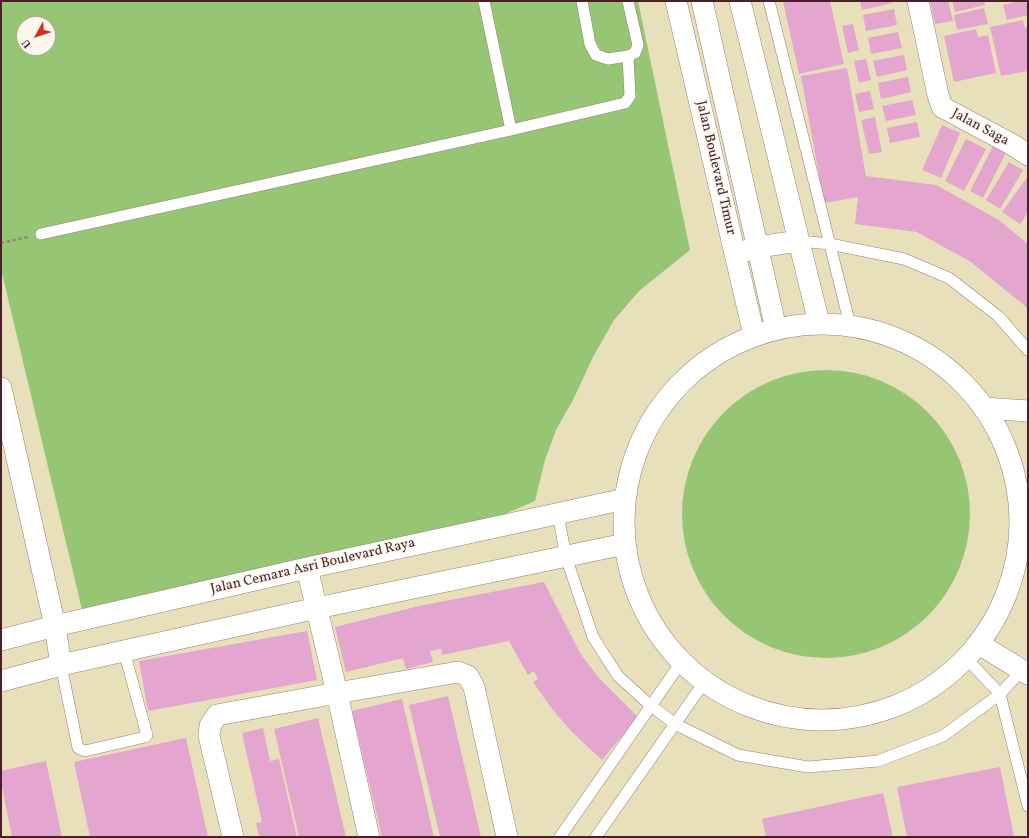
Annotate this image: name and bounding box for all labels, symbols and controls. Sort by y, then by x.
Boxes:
north arrow [16,16,56,56]
text: U [19,36,35,51]
street label: Jalan Boulevard Timur [691,99,739,237]
street label: Jalan Saga [948,106,1012,150]
street label: Jalan Cemara Asri Boulevard Raya [209,535,417,599]

